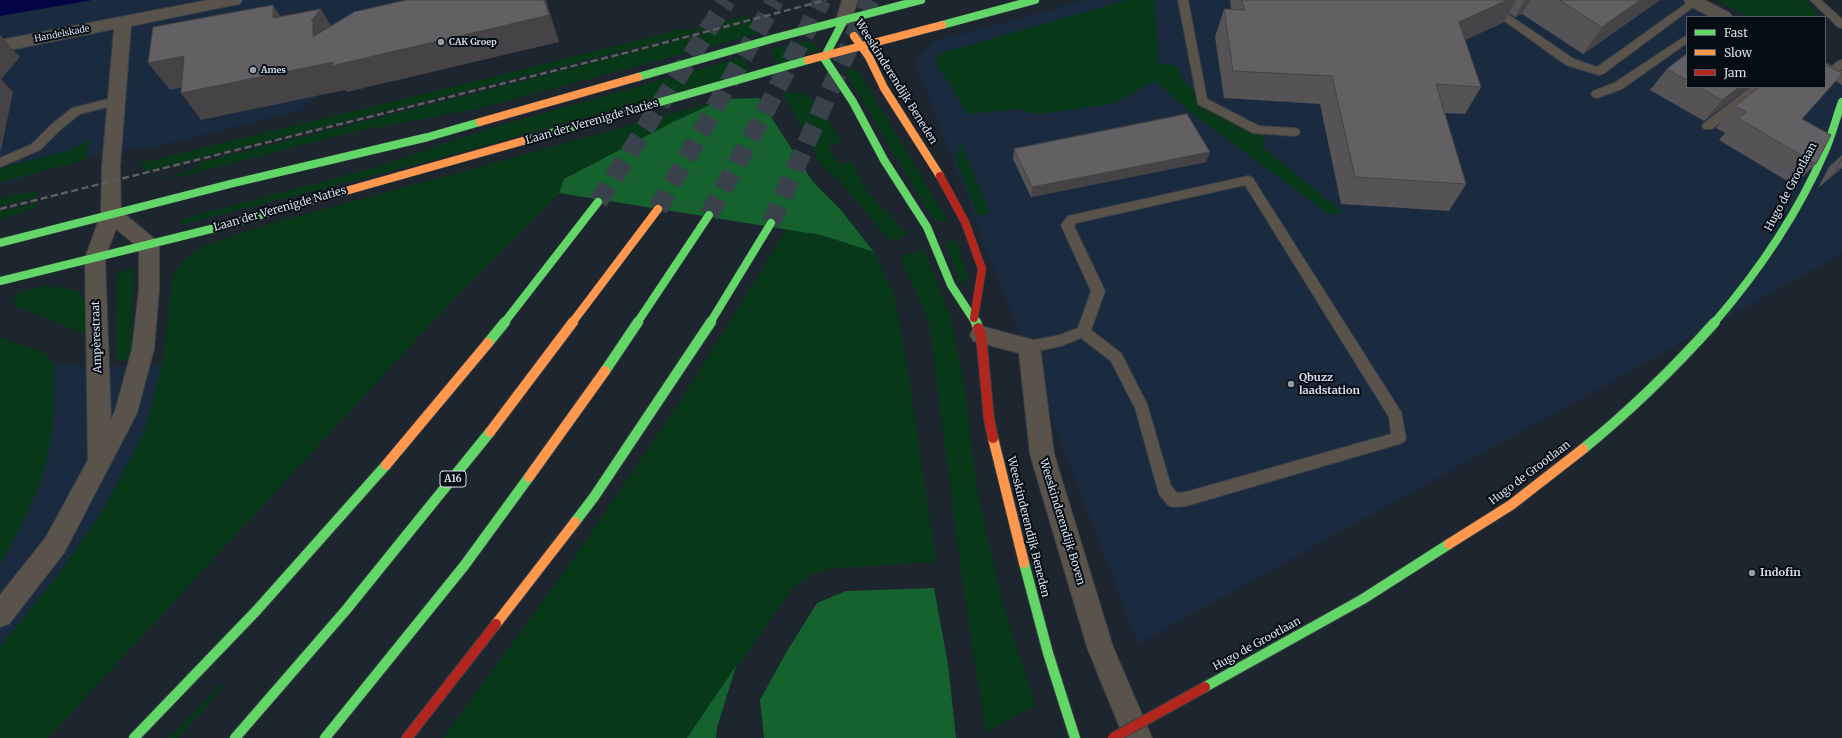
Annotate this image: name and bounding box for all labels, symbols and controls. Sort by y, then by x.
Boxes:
legend [1686,16,1826,88]
street label: Weeskinderendijk Beneden [852,17,940,147]
street label: Handelskade [33,23,91,45]
text: Fast [1724,25,1748,40]
marker: CAK Groep [436,37,446,47]
place label: CAK Groep [449,37,497,47]
text: Slow [1724,45,1752,60]
marker: Ames [248,65,258,75]
place label: Ames [261,65,286,75]
text: Jam [1724,65,1746,80]
street label: Laan der Verenigde Naties [524,97,660,147]
street label: Hugo de Grootlaan [1762,140,1820,234]
street label: Laan der Verenigde Naties [212,184,348,234]
street label: Ampèrestraat [89,301,105,373]
place label: Qbuzz laadstation [1299,371,1360,397]
marker: Qbuzz laadstation [1286,379,1296,389]
street label: Hugo de Grootlaan [1487,438,1573,508]
street label: Weeskinderendijk Beneden [1004,455,1052,599]
street label: Weeskinderendijk Boven [1036,457,1088,587]
road number: A16 [440,471,466,487]
place label: Indofin [1760,566,1801,580]
marker: Indofin [1747,568,1757,578]
street label: Hugo de Grootlaan [1211,614,1303,674]

